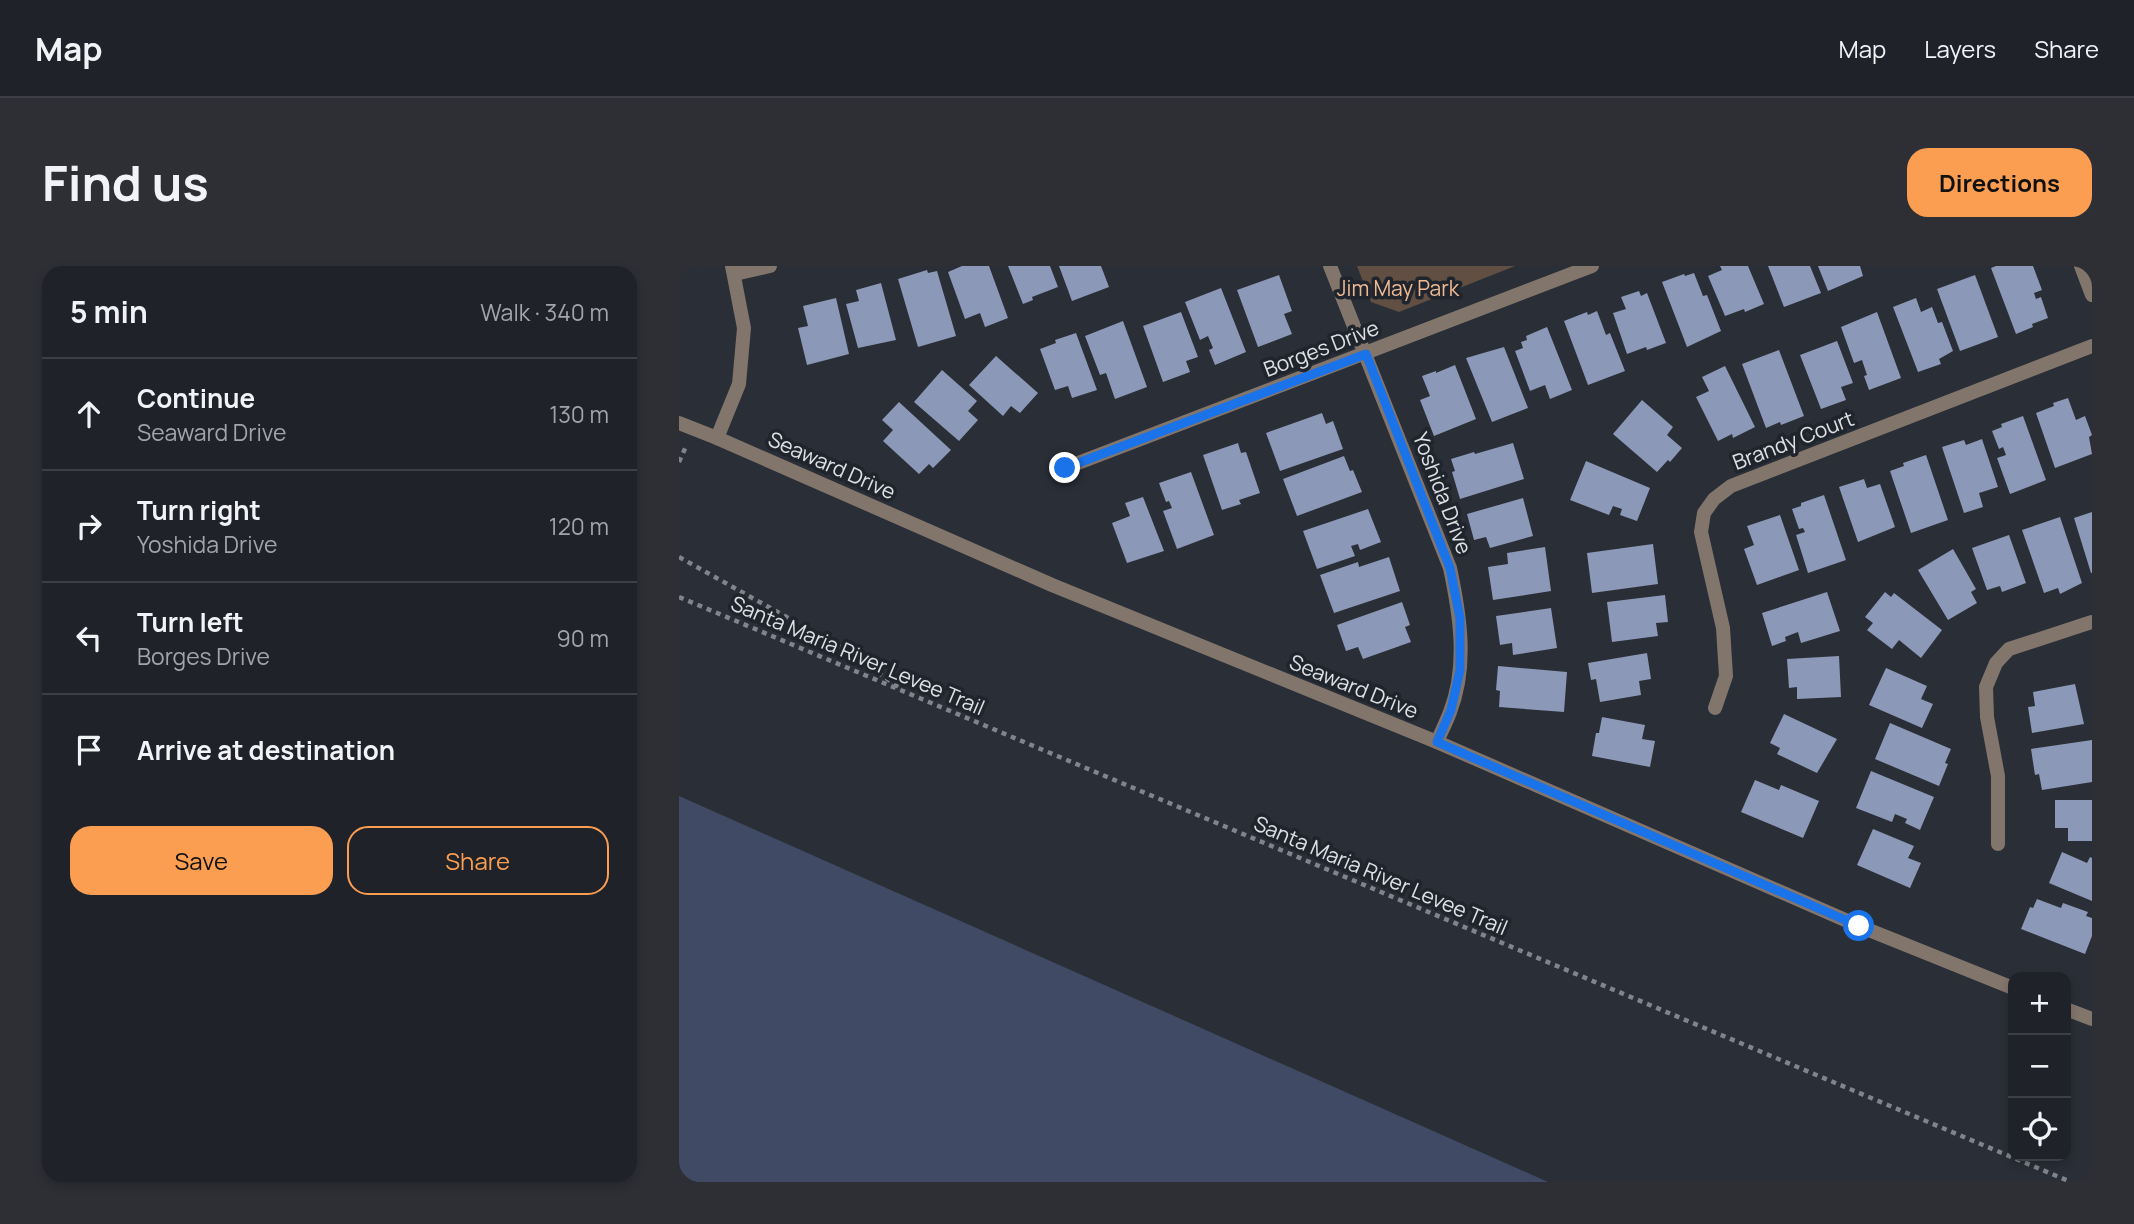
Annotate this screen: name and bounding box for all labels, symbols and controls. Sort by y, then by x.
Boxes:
text: Map [35,26,103,71]
text: Map [1839,32,1886,65]
text: Layers [1924,32,1996,65]
text: Share [2034,32,2099,65]
button: Directions [1907,148,2092,217]
text: Find us [42,149,209,216]
park label: Jim May Park [1337,274,1460,302]
text: 5 min [70,291,148,332]
text: Walk · 340 m [480,296,609,328]
street label: Borges Drive [1259,313,1383,383]
text: Continue [137,380,255,416]
icon: ahead [70,395,108,433]
text: 130 m [549,398,609,430]
street label: Brandy Court [1728,404,1858,476]
text: Seaward Drive [137,416,287,448]
street label: Seaward Drive [764,424,900,506]
street label: Yoshida Drive [1407,428,1479,558]
route end [1049,452,1080,483]
text: Turn right [137,492,261,528]
icon: right [70,507,108,545]
text: 120 m [549,510,609,542]
text: Yoshida Drive [137,528,277,560]
street label: Santa Maria River Levee Trail [727,589,989,721]
text: Turn left [137,604,244,640]
icon: left [70,619,108,657]
text: 90 m [557,622,609,654]
text: Borges Drive [137,640,270,672]
street label: Seaward Drive [1285,647,1423,725]
icon: arrive [70,731,108,769]
text: Arrive at destination [137,732,395,768]
street label: Santa Maria River Levee Trail [1250,809,1512,941]
button: Save [70,826,333,895]
button: Share [347,826,609,895]
route start [1843,910,1874,941]
map controls [2008,972,2071,1161]
button: + [2008,972,2071,1035]
button: − [2008,1035,2071,1098]
button: locate [2008,1098,2071,1161]

